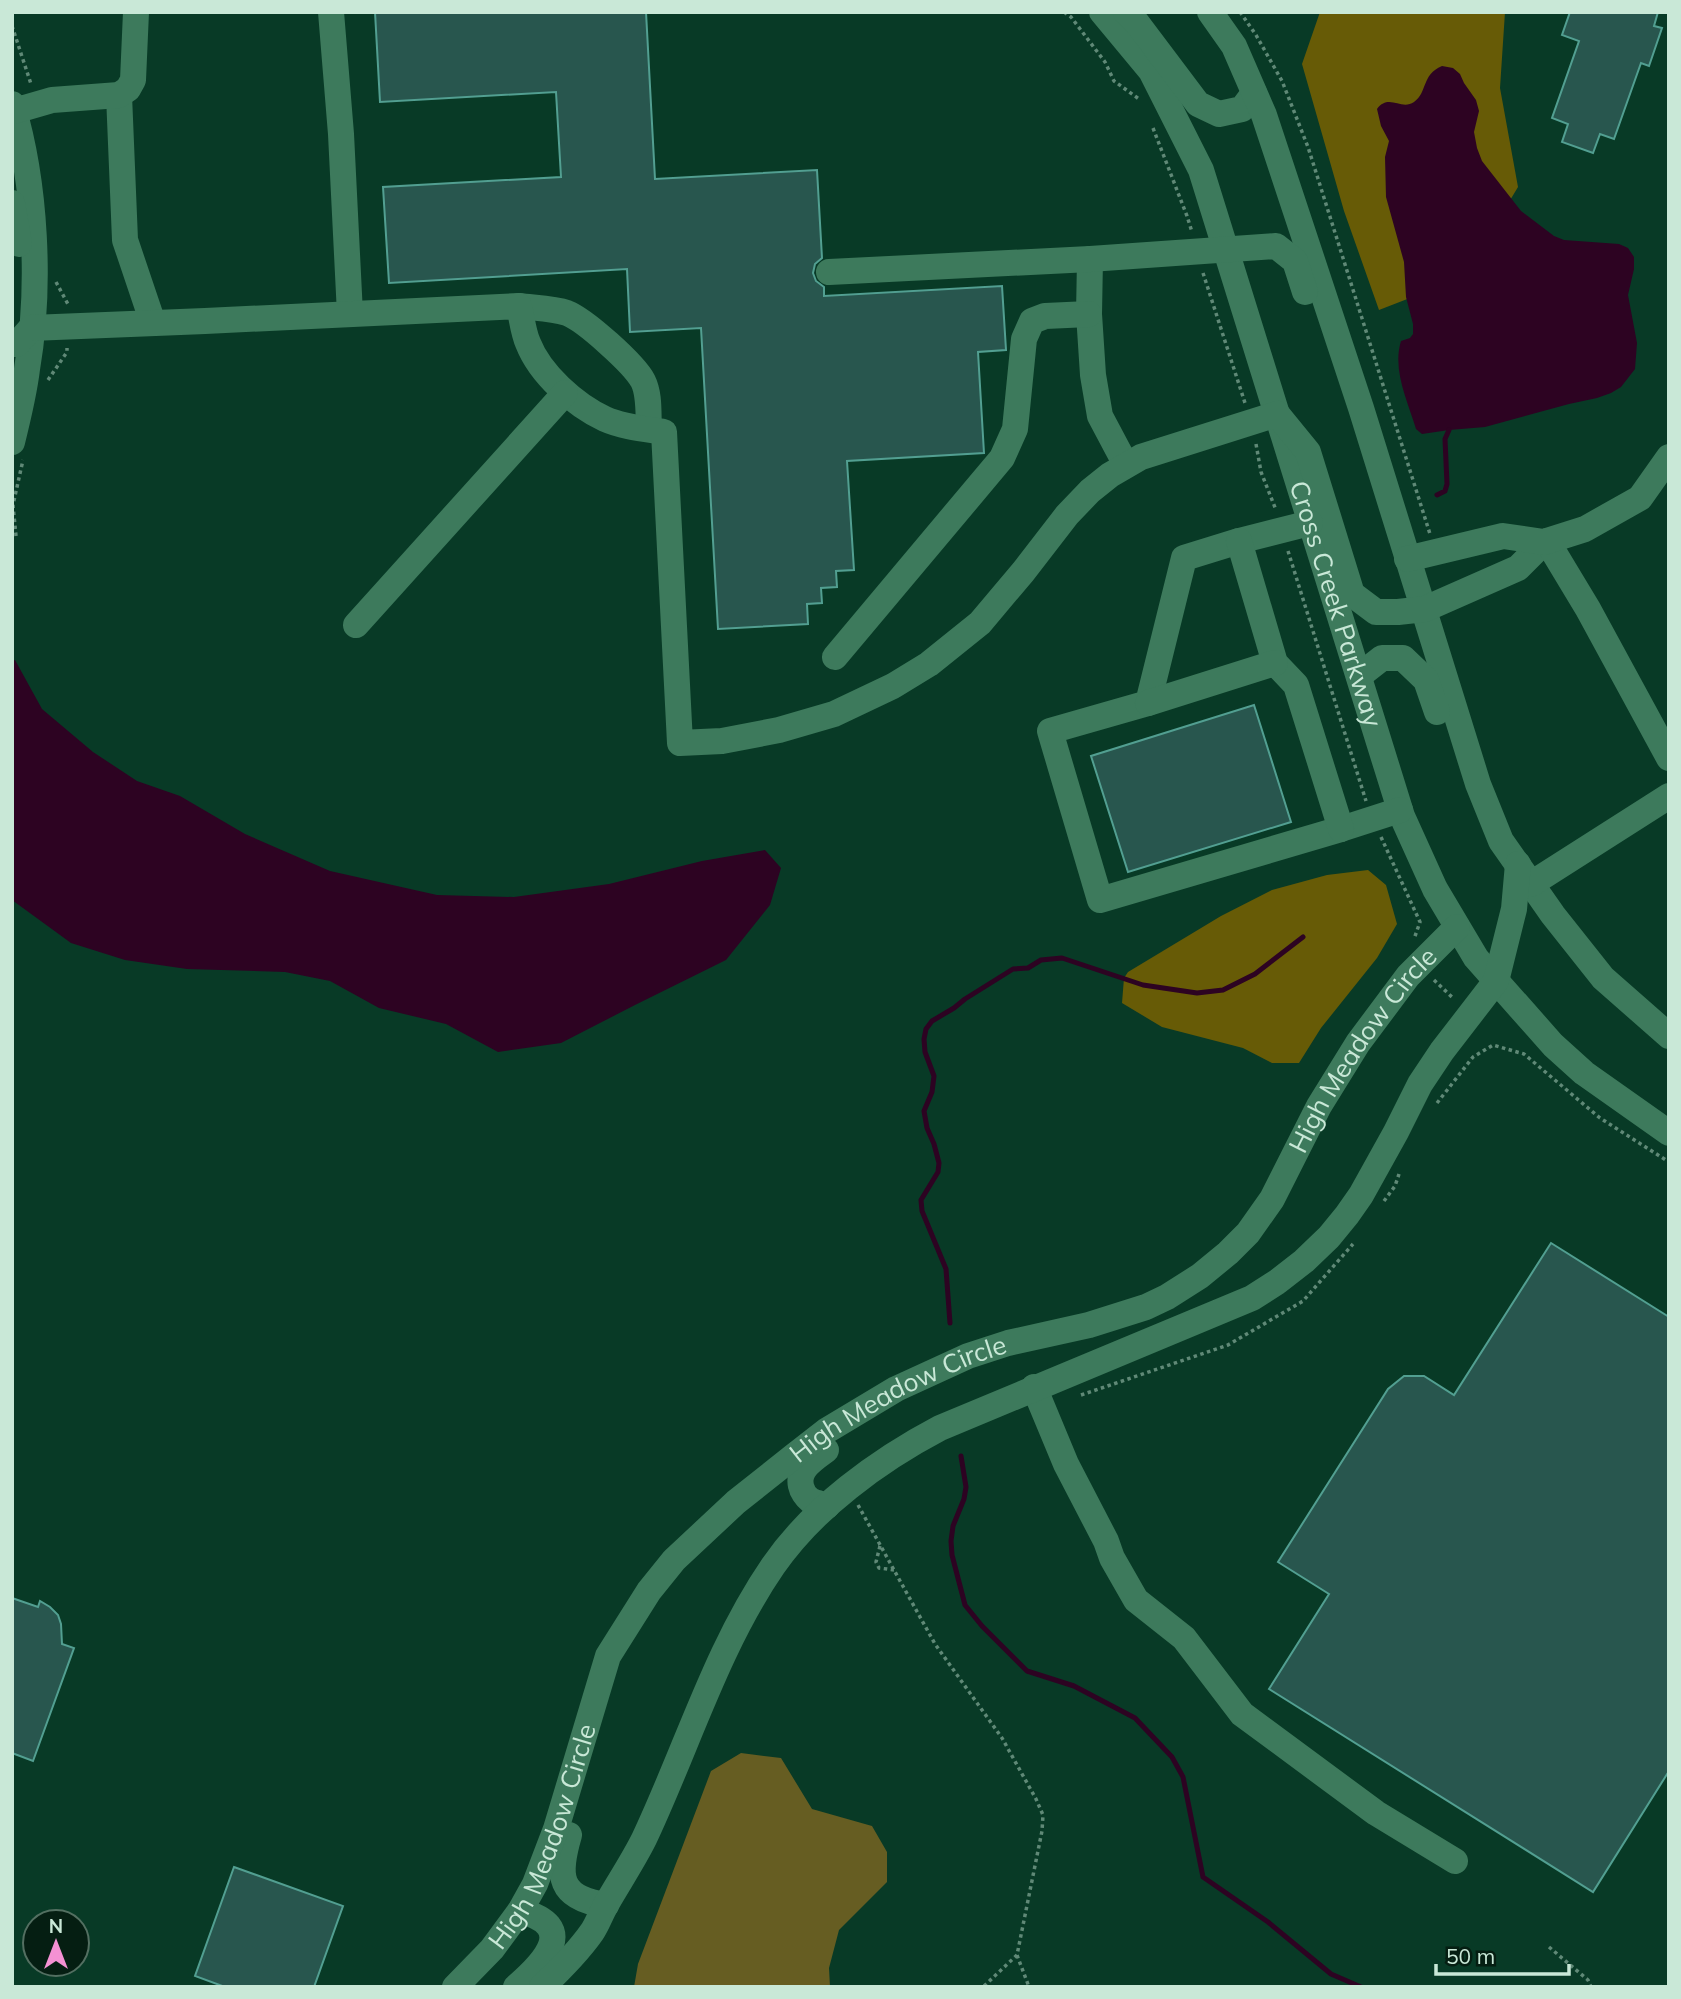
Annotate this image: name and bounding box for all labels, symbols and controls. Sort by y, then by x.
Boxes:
street label: Cross Creek Parkway [1283,477,1390,731]
street label: High Meadow Circle [1281,940,1443,1158]
street label: High Meadow Circle [783,1328,1010,1469]
street label: High Meadow Circle [481,1720,603,1955]
north arrow [21,1908,91,1978]
text: N [49,1914,63,1938]
scale bar [1436,1932,1569,1976]
text: 50 m [1446,1943,1495,1969]

